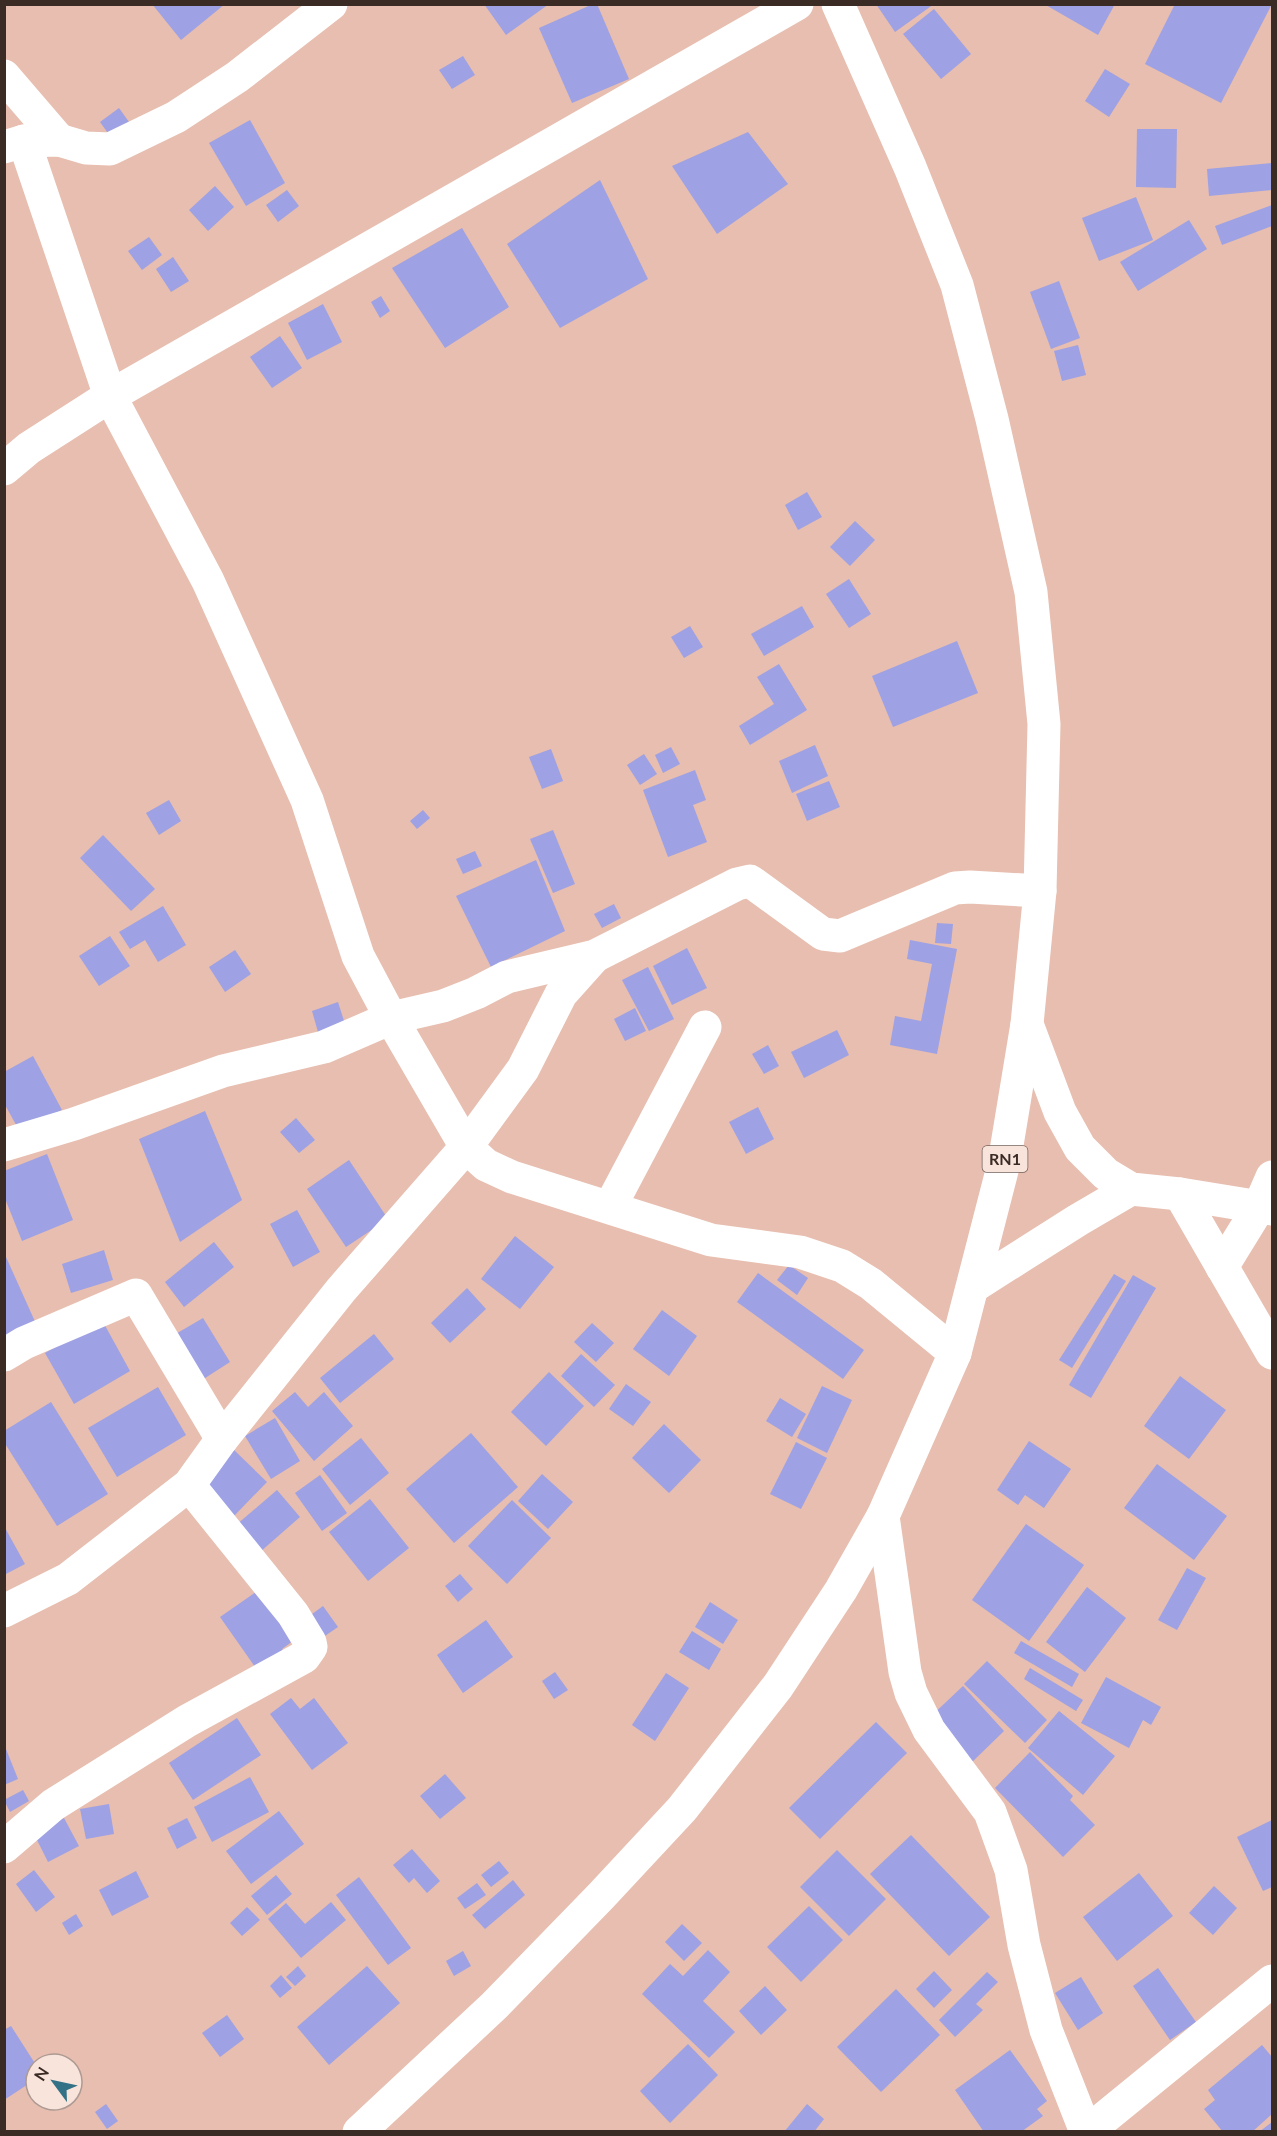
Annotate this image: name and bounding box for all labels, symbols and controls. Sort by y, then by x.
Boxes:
road number: RN1 [982,1146,1028,1172]
north arrow [24,2052,84,2112]
text: N [30,2063,52,2084]

